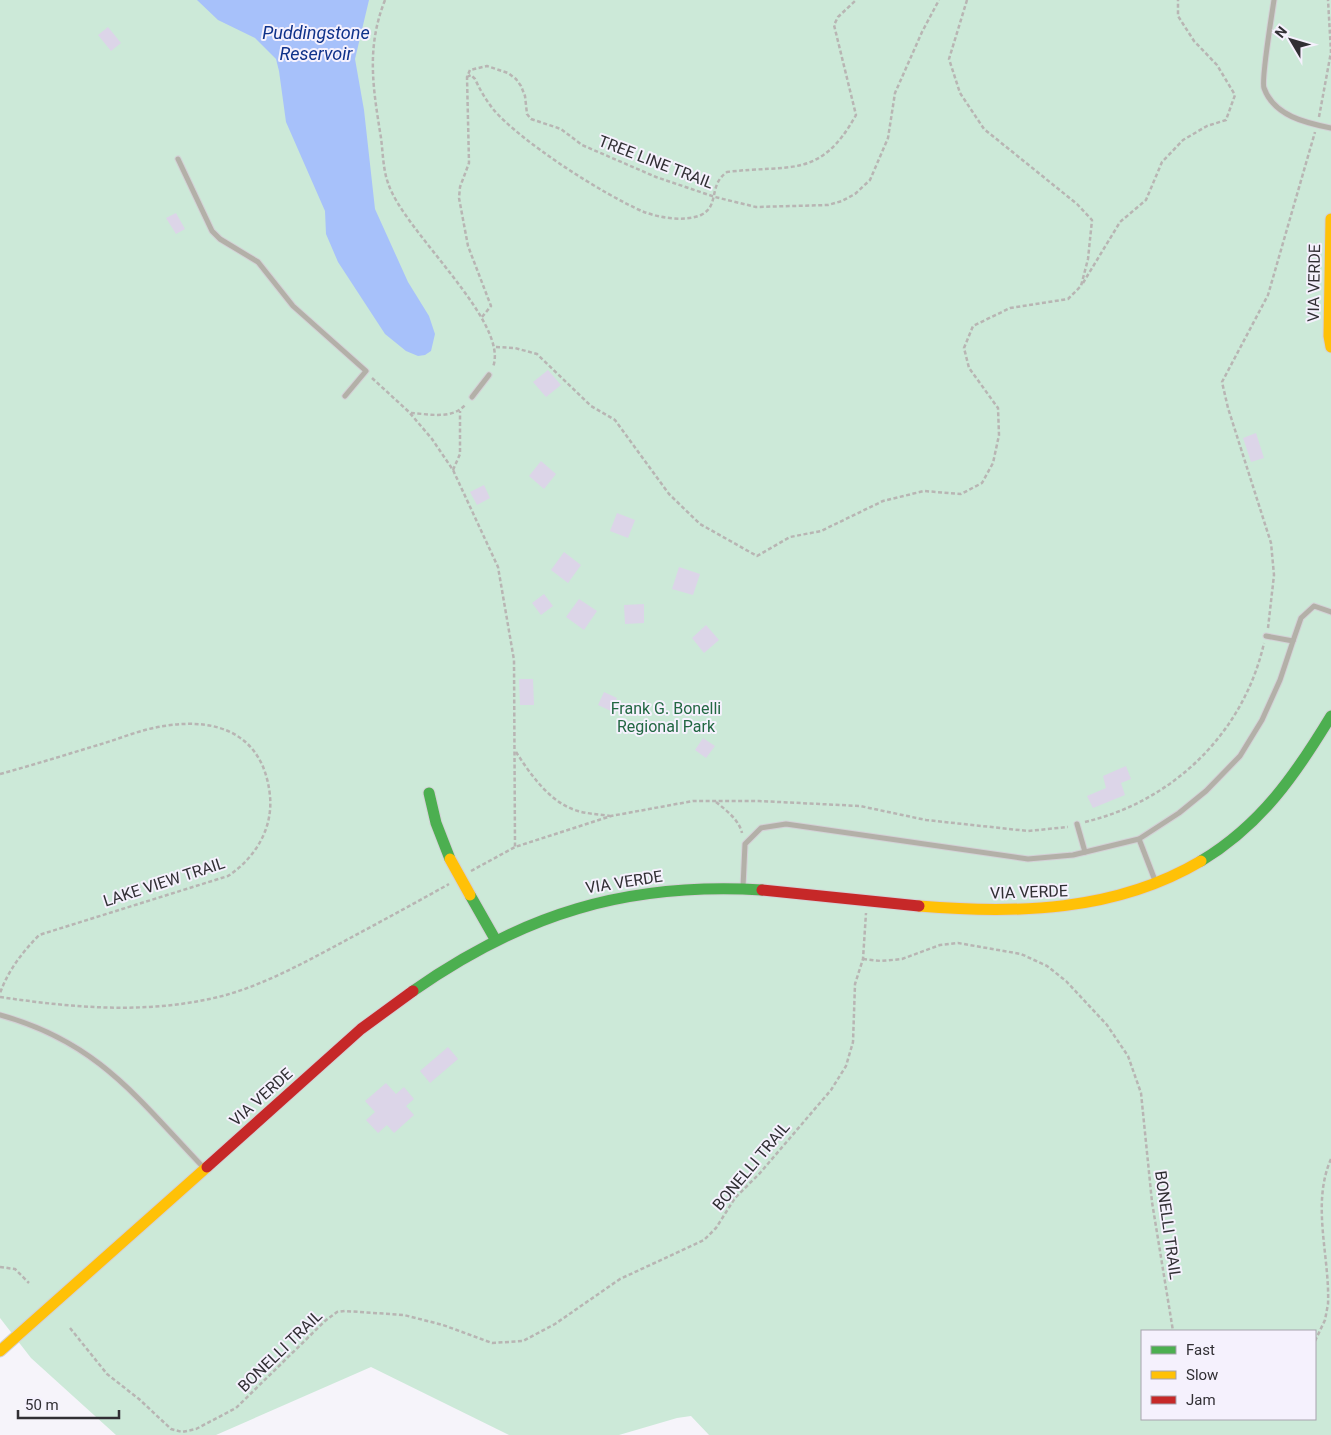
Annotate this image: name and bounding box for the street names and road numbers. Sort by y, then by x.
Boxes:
street label: TREE LINE TRAIL [596,131,716,193]
street label: VIA VERDE [1304,244,1324,322]
street label: LAKE VIEW TRAIL [101,853,227,911]
street label: VIA VERDE [584,867,664,897]
street label: VIA VERDE [990,881,1068,903]
street label: VIA VERDE [226,1064,296,1130]
street label: BONELLI TRAIL [709,1118,794,1214]
street label: BONELLI TRAIL [1151,1169,1185,1281]
street label: BONELLI TRAIL [234,1306,326,1396]

